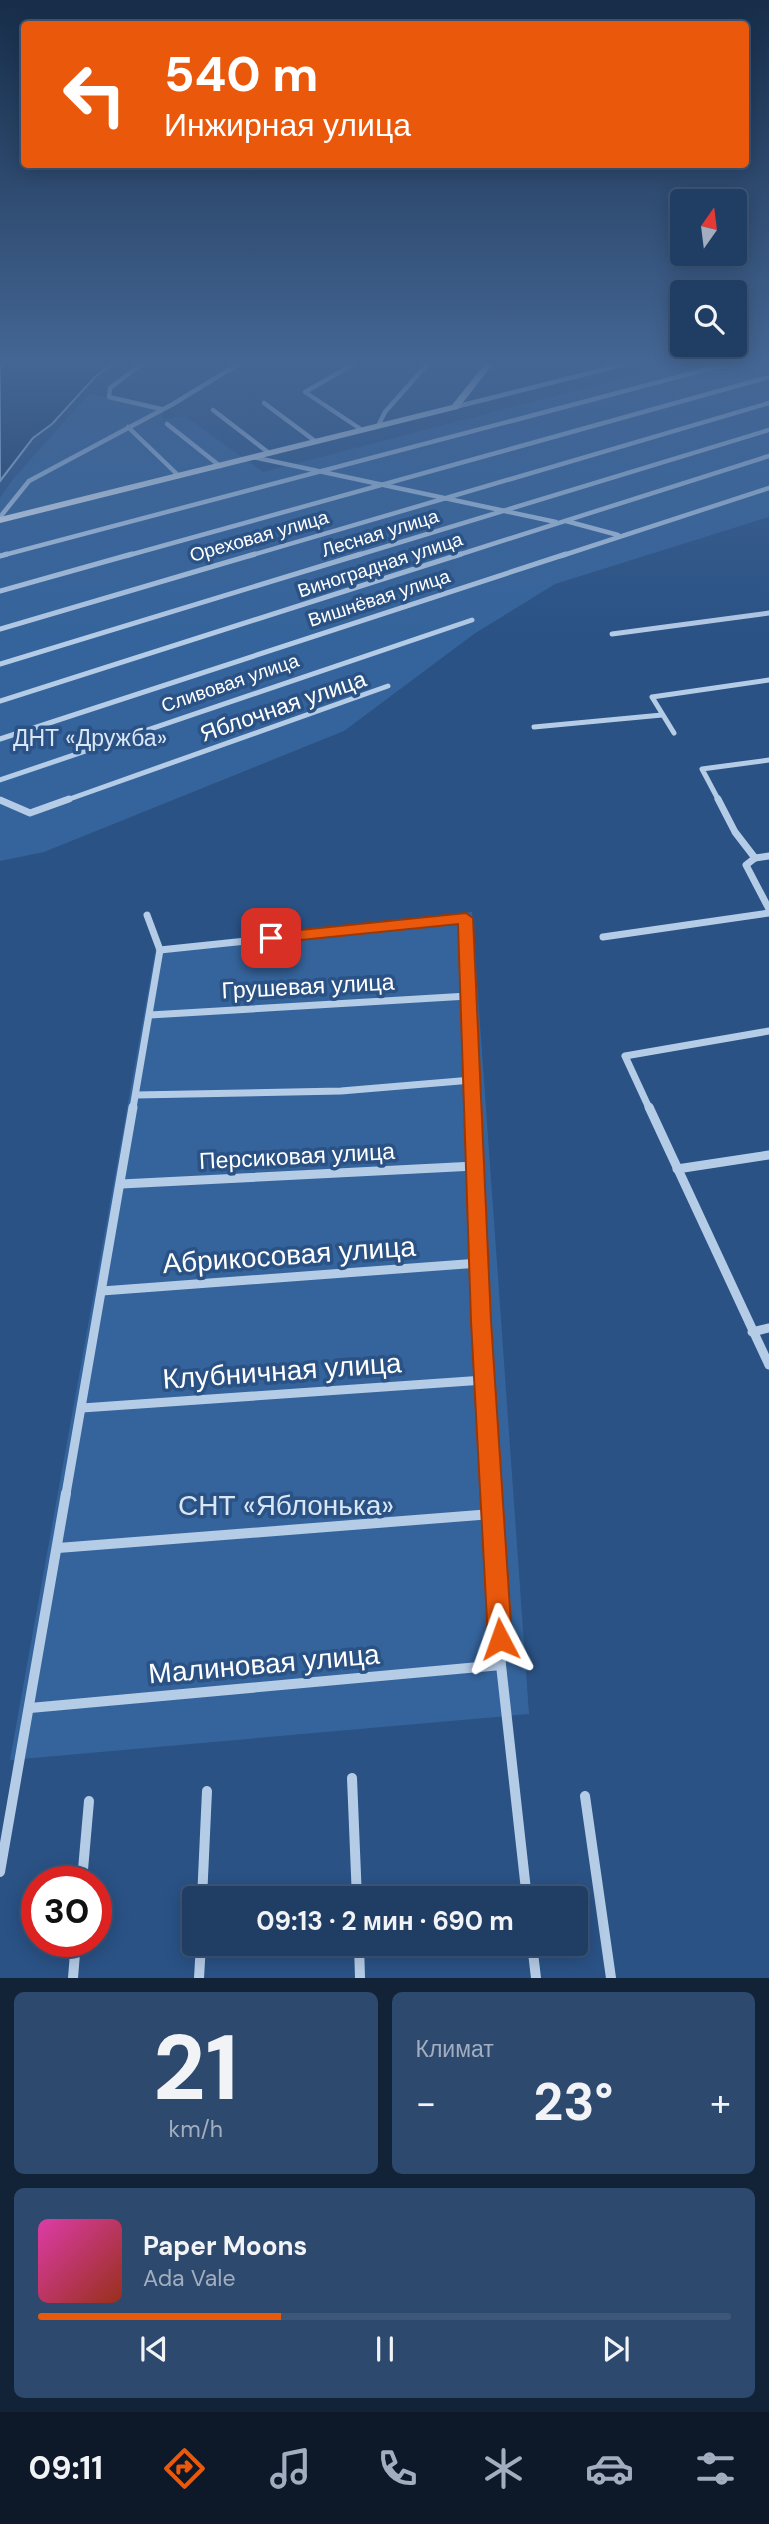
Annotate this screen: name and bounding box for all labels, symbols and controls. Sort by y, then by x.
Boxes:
text: 540 m [164,42,318,106]
icon: left [49,49,140,140]
text: Инжирная улица [164,104,411,146]
north arrow [670,189,747,266]
map controls [670,189,747,357]
button: search [670,280,747,357]
street label: Лесная улица [318,503,442,563]
street label: Ореховая улица [187,504,332,568]
street label: Виноградная улица [294,526,466,603]
street label: Вишнёвая улица [305,563,453,633]
street label: Сливовая улица [158,648,303,718]
street label: Яблочная улица [196,663,370,749]
park label: ДНТ «Дружба» [13,723,167,753]
pin [241,908,301,968]
icon: arrive [252,919,290,957]
street label: Грушевая улица [221,966,395,1006]
street label: Персиковая улица [198,1136,396,1176]
street label: Абрикосовая улица [161,1228,417,1282]
street label: Клубничная улица [161,1344,403,1398]
park label: СНТ «Яблонька» [178,1487,394,1524]
position arrow [463,1602,537,1676]
street label: Малиновая улица [147,1635,382,1693]
speed limit sign: 30 [21,1866,112,1957]
text: 09:13 · 2 мин · 690 m [256,1904,514,1938]
text: 21 [153,2009,239,2127]
text: Климат [416,2034,494,2064]
text: 23° [533,2068,613,2136]
text: − [416,2078,436,2128]
text: + [710,2078,731,2128]
text: km/h [169,2114,223,2144]
text: Paper Moons [143,2229,307,2263]
text: Ada Vale [143,2263,236,2293]
icon: previous [135,2330,173,2368]
icon: pause [366,2330,404,2368]
icon: next [597,2330,635,2368]
icon: directions [160,2444,209,2493]
icon: music [266,2444,315,2493]
icon: phone [373,2444,422,2493]
icon: climate [479,2444,528,2493]
icon: car [585,2444,634,2493]
icon: filters [691,2444,740,2493]
text: 09:11 [29,2447,103,2489]

